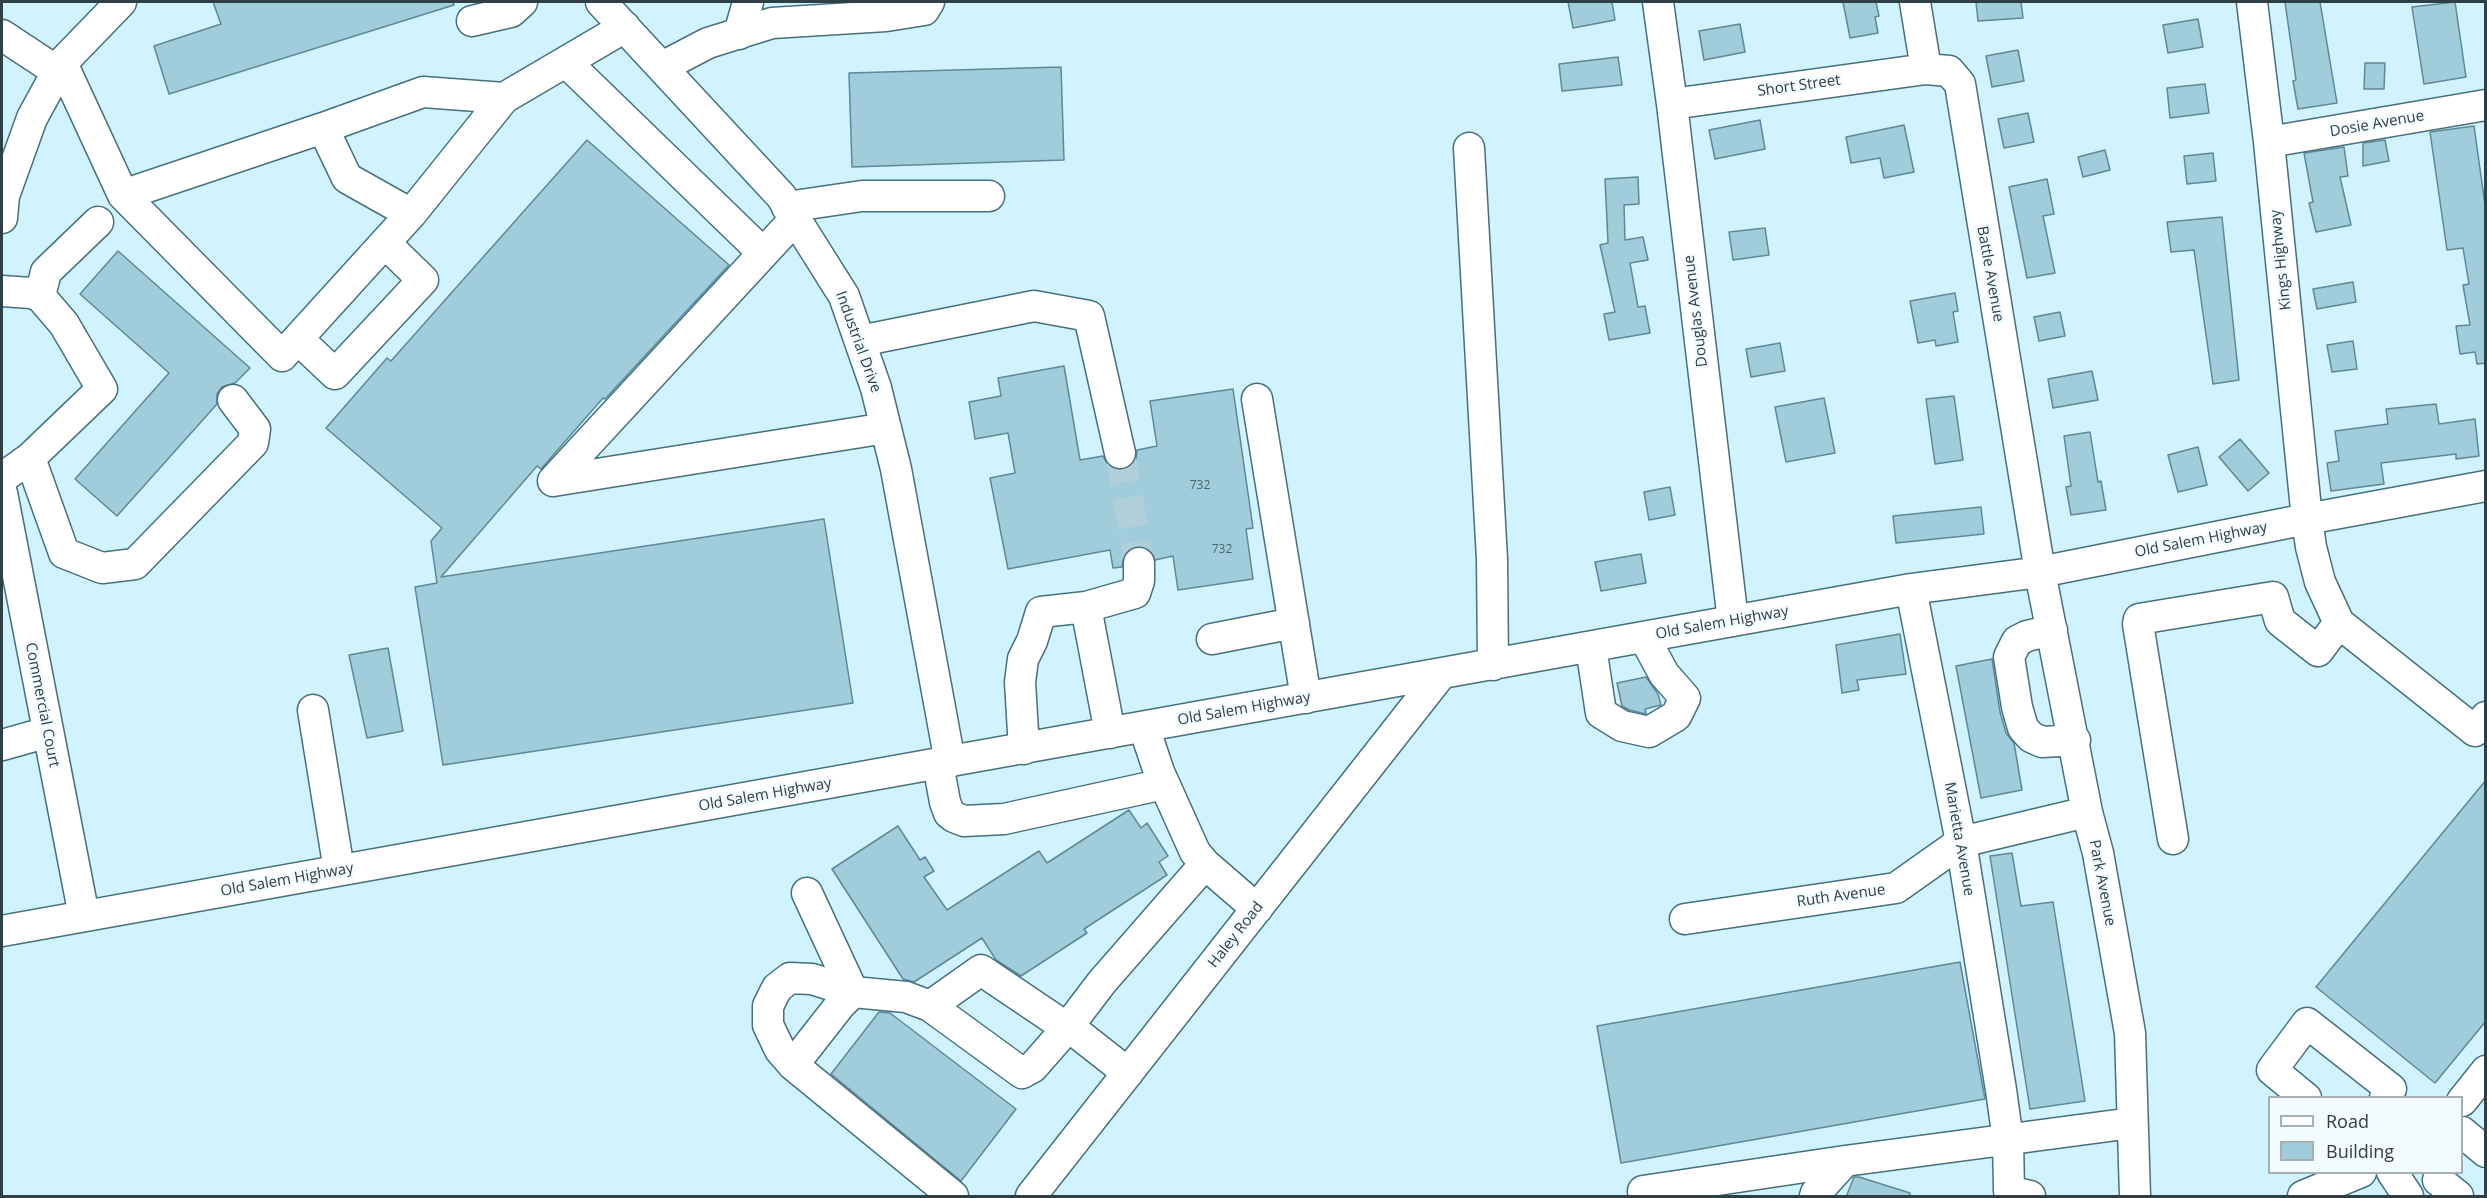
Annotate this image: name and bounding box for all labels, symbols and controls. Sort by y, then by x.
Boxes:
street label: Short Street [1756,71,1842,101]
street label: Dosie Avenue [2328,107,2426,141]
street label: Kings Highway [2267,209,2295,311]
street label: Battle Avenue [1973,225,2007,323]
street label: Douglas Avenue [1680,254,1712,368]
street label: Industrial Drive [831,289,885,395]
house number: 732 [1190,479,1210,493]
street label: Old Salem Highway [2133,518,2269,562]
house number: 732 [1212,543,1232,557]
street label: Old Salem Highway [1654,602,1790,644]
street label: Commercial Court [21,641,63,769]
street label: Old Salem Highway [1176,688,1312,730]
street label: Old Salem Highway [697,774,833,816]
street label: Marietta Avenue [1940,781,1978,897]
street label: Park Avenue [2085,838,2119,928]
street label: Old Salem Highway [219,859,355,901]
street label: Ruth Avenue [1796,881,1886,911]
street label: Haley Road [1205,898,1267,972]
legend [2268,1096,2463,1174]
text: Road [2326,1109,2369,1133]
text: Building [2326,1139,2394,1163]

